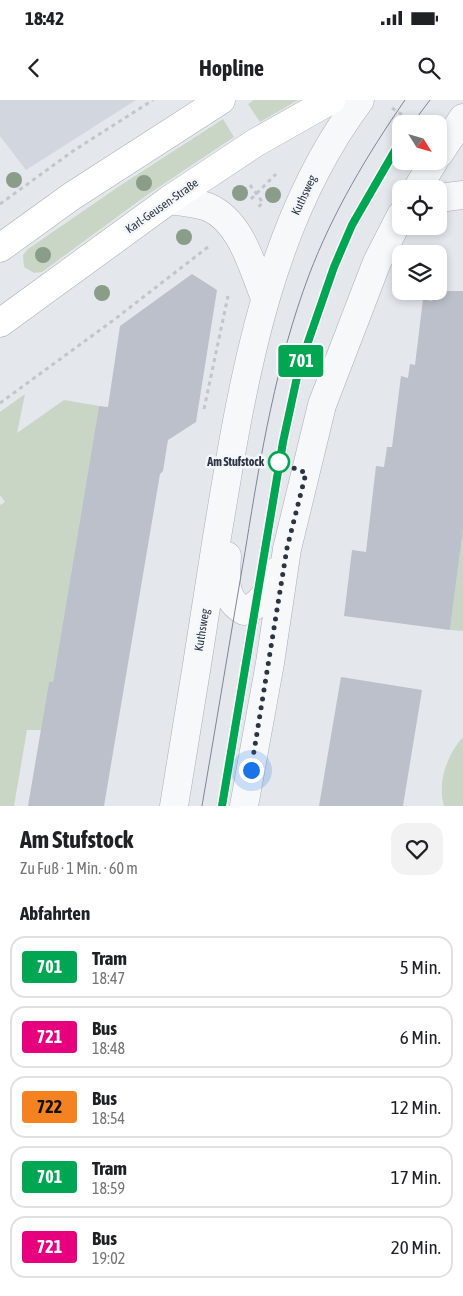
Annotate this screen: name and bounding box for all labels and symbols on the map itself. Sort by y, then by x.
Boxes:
north arrow [392,115,448,170]
street label: Kuthsweg [289,172,320,217]
street label: Karl-Geusen-Straße [123,176,201,236]
line badge: 701 [272,345,330,377]
marker: Am Stufstock [268,451,290,473]
place label: Am Stufstock [206,455,265,469]
street label: Kuthsweg [192,607,212,652]
your location [239,758,264,783]

